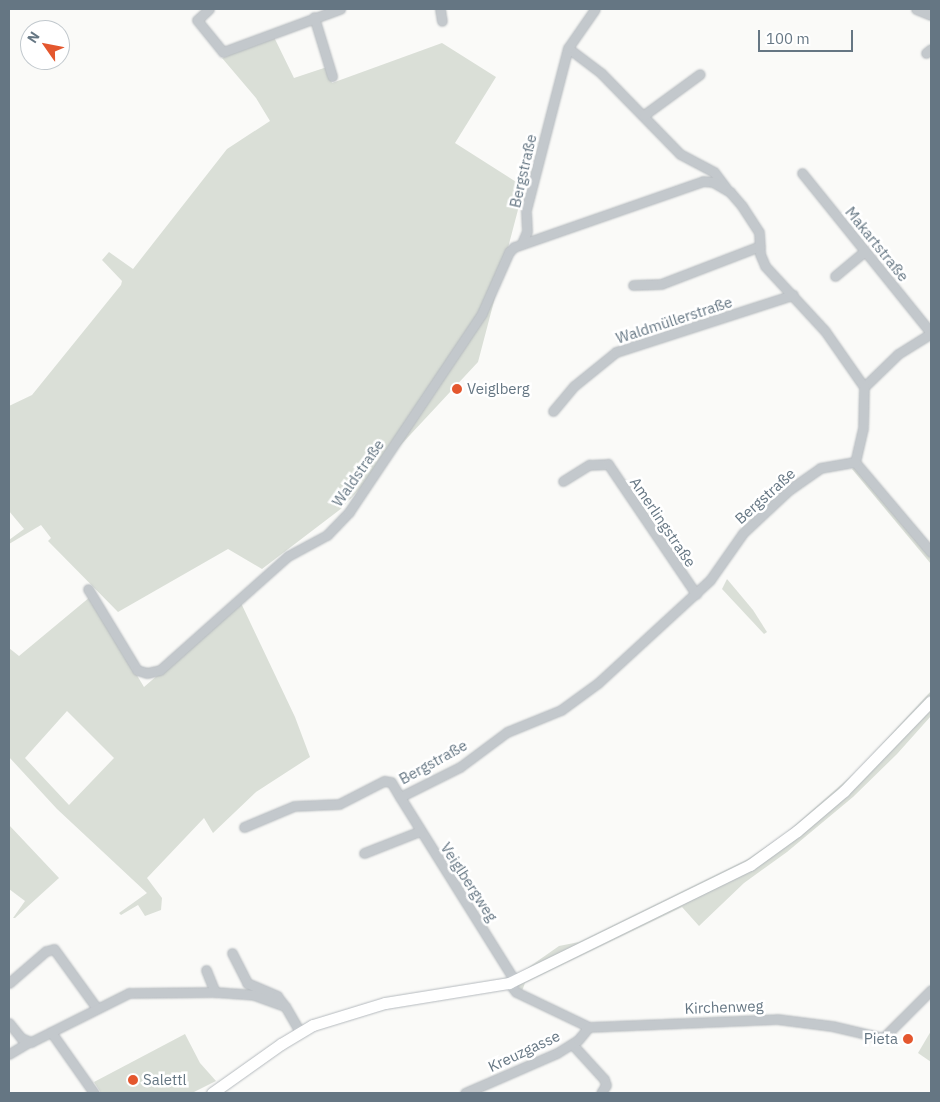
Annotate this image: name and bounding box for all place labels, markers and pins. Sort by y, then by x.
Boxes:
place label: Veiglberg [467,380,530,398]
marker: Veiglberg [451,383,463,395]
place label: Pieta [864,1030,898,1048]
marker: Pieta [902,1033,914,1045]
place label: Salettl [143,1071,187,1089]
marker: Salettl [127,1074,139,1086]

